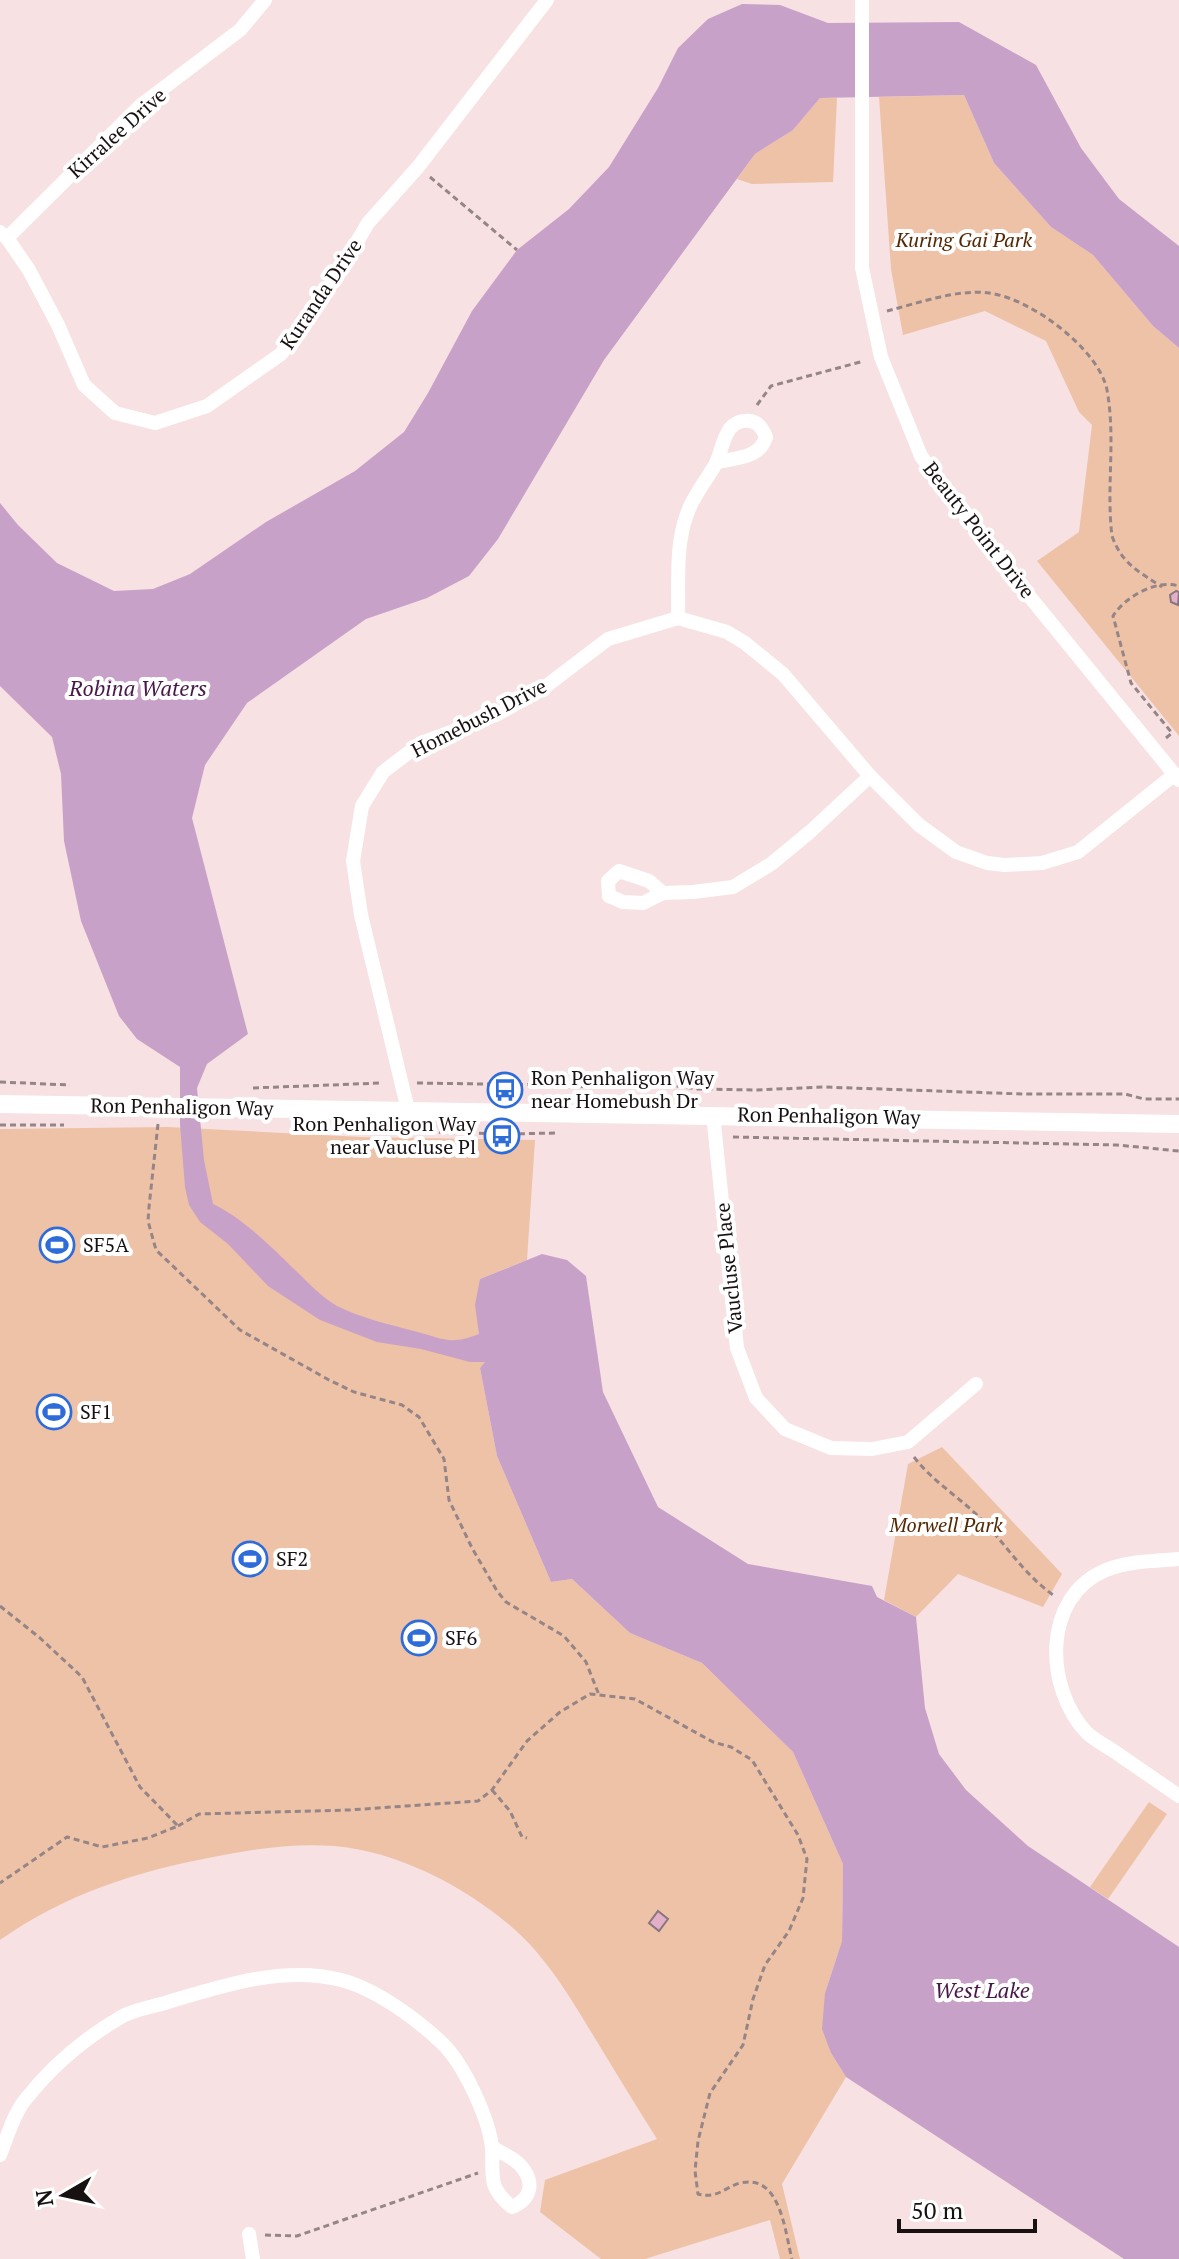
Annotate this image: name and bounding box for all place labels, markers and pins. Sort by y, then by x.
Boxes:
place label: Ron Penhaligon Way near Homebush Dr [531,1064,715,1114]
bus stop icon: Ron Penhaligon Way near Homebush Dr [486,1071,524,1109]
place label: Ron Penhaligon Way near Vaucluse Pl [293,1110,477,1160]
bus stop icon: Ron Penhaligon Way near Vaucluse Pl [483,1117,521,1155]
sports icon: SF5A [38,1226,76,1264]
place label: SF5A [83,1231,129,1258]
sports icon: SF1 [35,1393,73,1431]
place label: SF1 [80,1398,112,1425]
sports icon: SF2 [231,1540,269,1578]
place label: SF2 [276,1545,308,1572]
sports icon: SF6 [400,1619,438,1657]
place label: SF6 [445,1624,478,1651]

